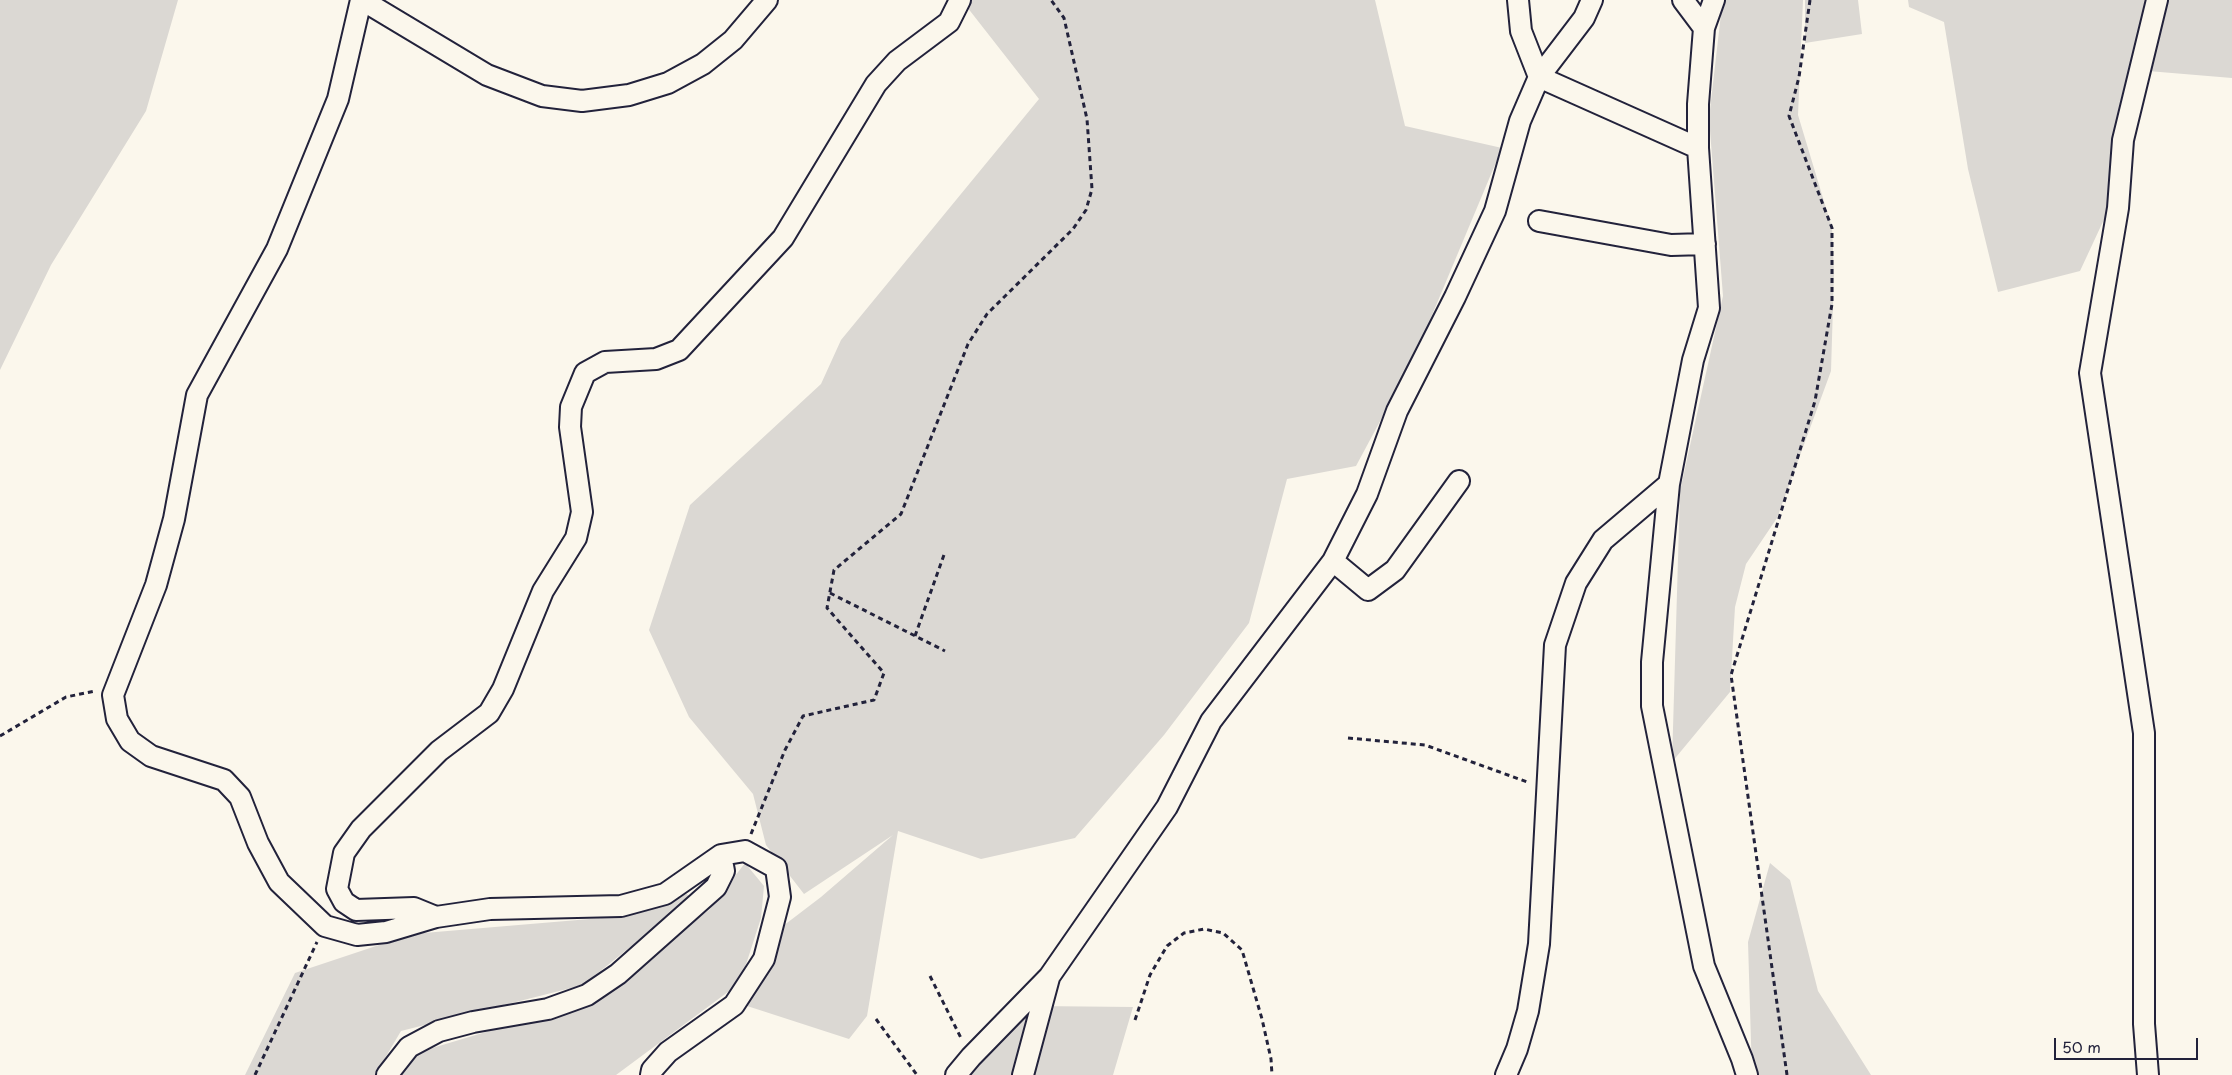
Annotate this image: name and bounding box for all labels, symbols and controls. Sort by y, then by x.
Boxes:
scale bar [2057,1028,2201,1060]
text: 50 m [2062,1035,2101,1058]

